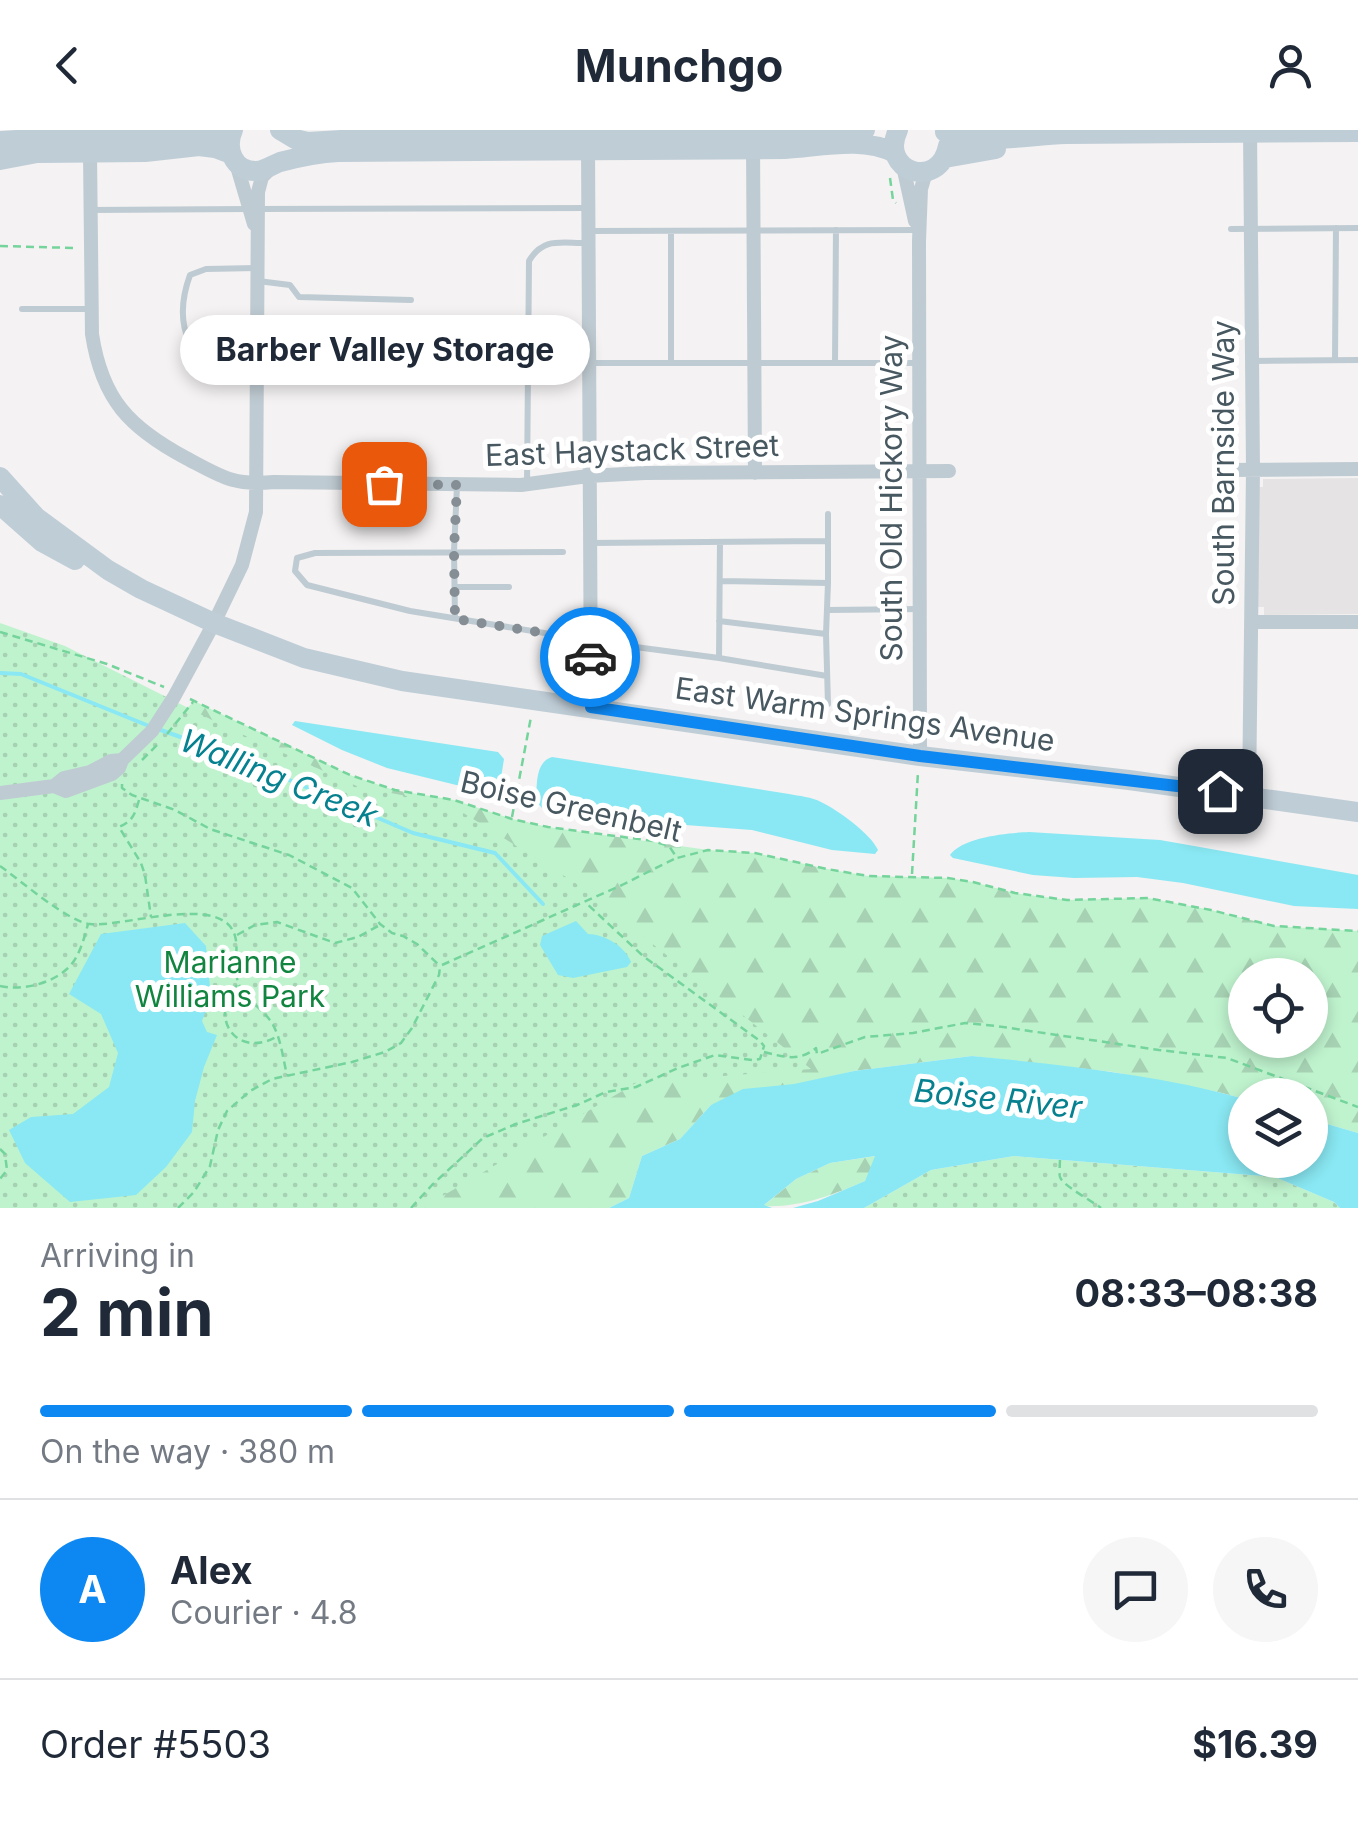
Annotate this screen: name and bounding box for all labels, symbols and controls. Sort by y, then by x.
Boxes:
icon: back [40,38,95,93]
text: Munchgo [575,38,783,93]
icon: person [1263,38,1318,93]
callout: Barber Valley Storage [179,314,589,384]
street label: South Barnside Way [1205,320,1241,606]
text: Barber Valley Storage [216,330,554,369]
street label: South Old Hickory Way [873,334,909,661]
street label: East Haystack Street [484,427,780,473]
pin [342,442,427,527]
icon: bag [357,457,412,512]
courier [540,607,640,707]
icon: car [563,630,618,685]
street label: East Warm Springs Avenue [673,670,1057,758]
water label: Walling Creek [175,720,385,835]
pin [1178,749,1263,834]
street label: Boise Greenbelt [457,763,686,849]
icon: home [1193,764,1248,819]
park label: Marianne Williams Park [135,944,326,1014]
map controls [1228,958,1328,1178]
button: locate [1228,958,1328,1058]
water label: Boise River [912,1070,1085,1127]
button: layers [1228,1078,1328,1178]
text: Arriving in [40,1236,195,1275]
text: 08:33–08:38 [1075,1270,1318,1316]
text: 2 min [40,1273,214,1352]
text: On the way · 380 m [40,1432,335,1471]
button: chat [1083,1537,1188,1642]
button: phone [1213,1537,1318,1642]
text: Alex [170,1547,253,1593]
text: A [78,1566,107,1612]
text: Courier · 4.8 [170,1593,358,1632]
text: Order #5503 [40,1721,271,1767]
text: $16.39 [1192,1721,1318,1767]

